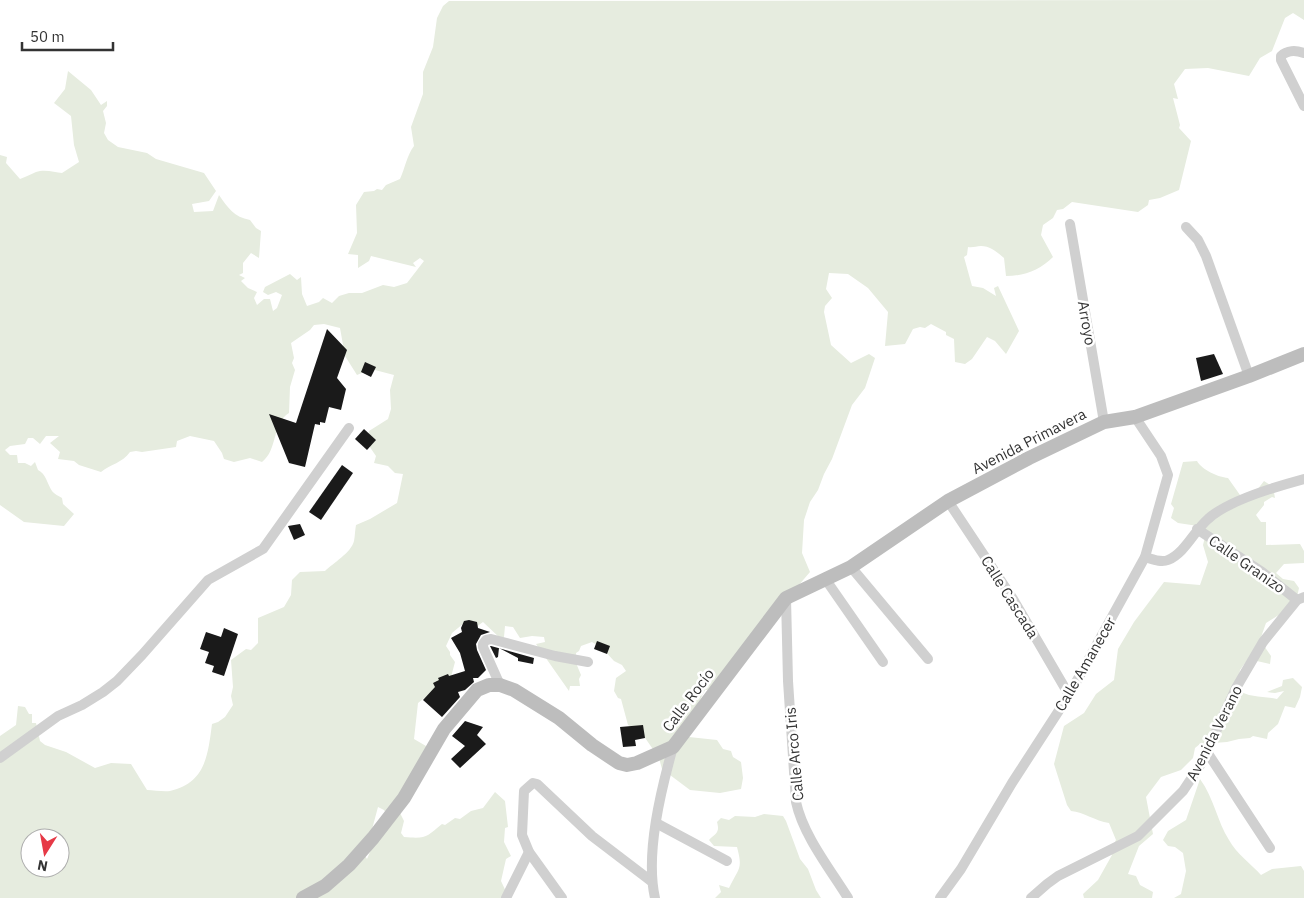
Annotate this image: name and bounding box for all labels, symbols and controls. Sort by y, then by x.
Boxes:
scale bar [22,20,114,52]
text: 50 m [30,27,65,46]
street label: Arroyo [1074,299,1100,347]
street label: Avenida Primavera [969,404,1089,478]
street label: Calle Granizo [1205,531,1289,597]
street label: Calle Cascada [977,552,1043,642]
street label: Calle Amanecer [1050,613,1120,715]
street label: Calle Rocío [658,664,718,736]
street label: Avenida Verano [1182,682,1246,784]
street label: Calle Arco Iris [780,706,808,802]
north arrow [20,828,70,878]
text: N [36,856,49,876]

